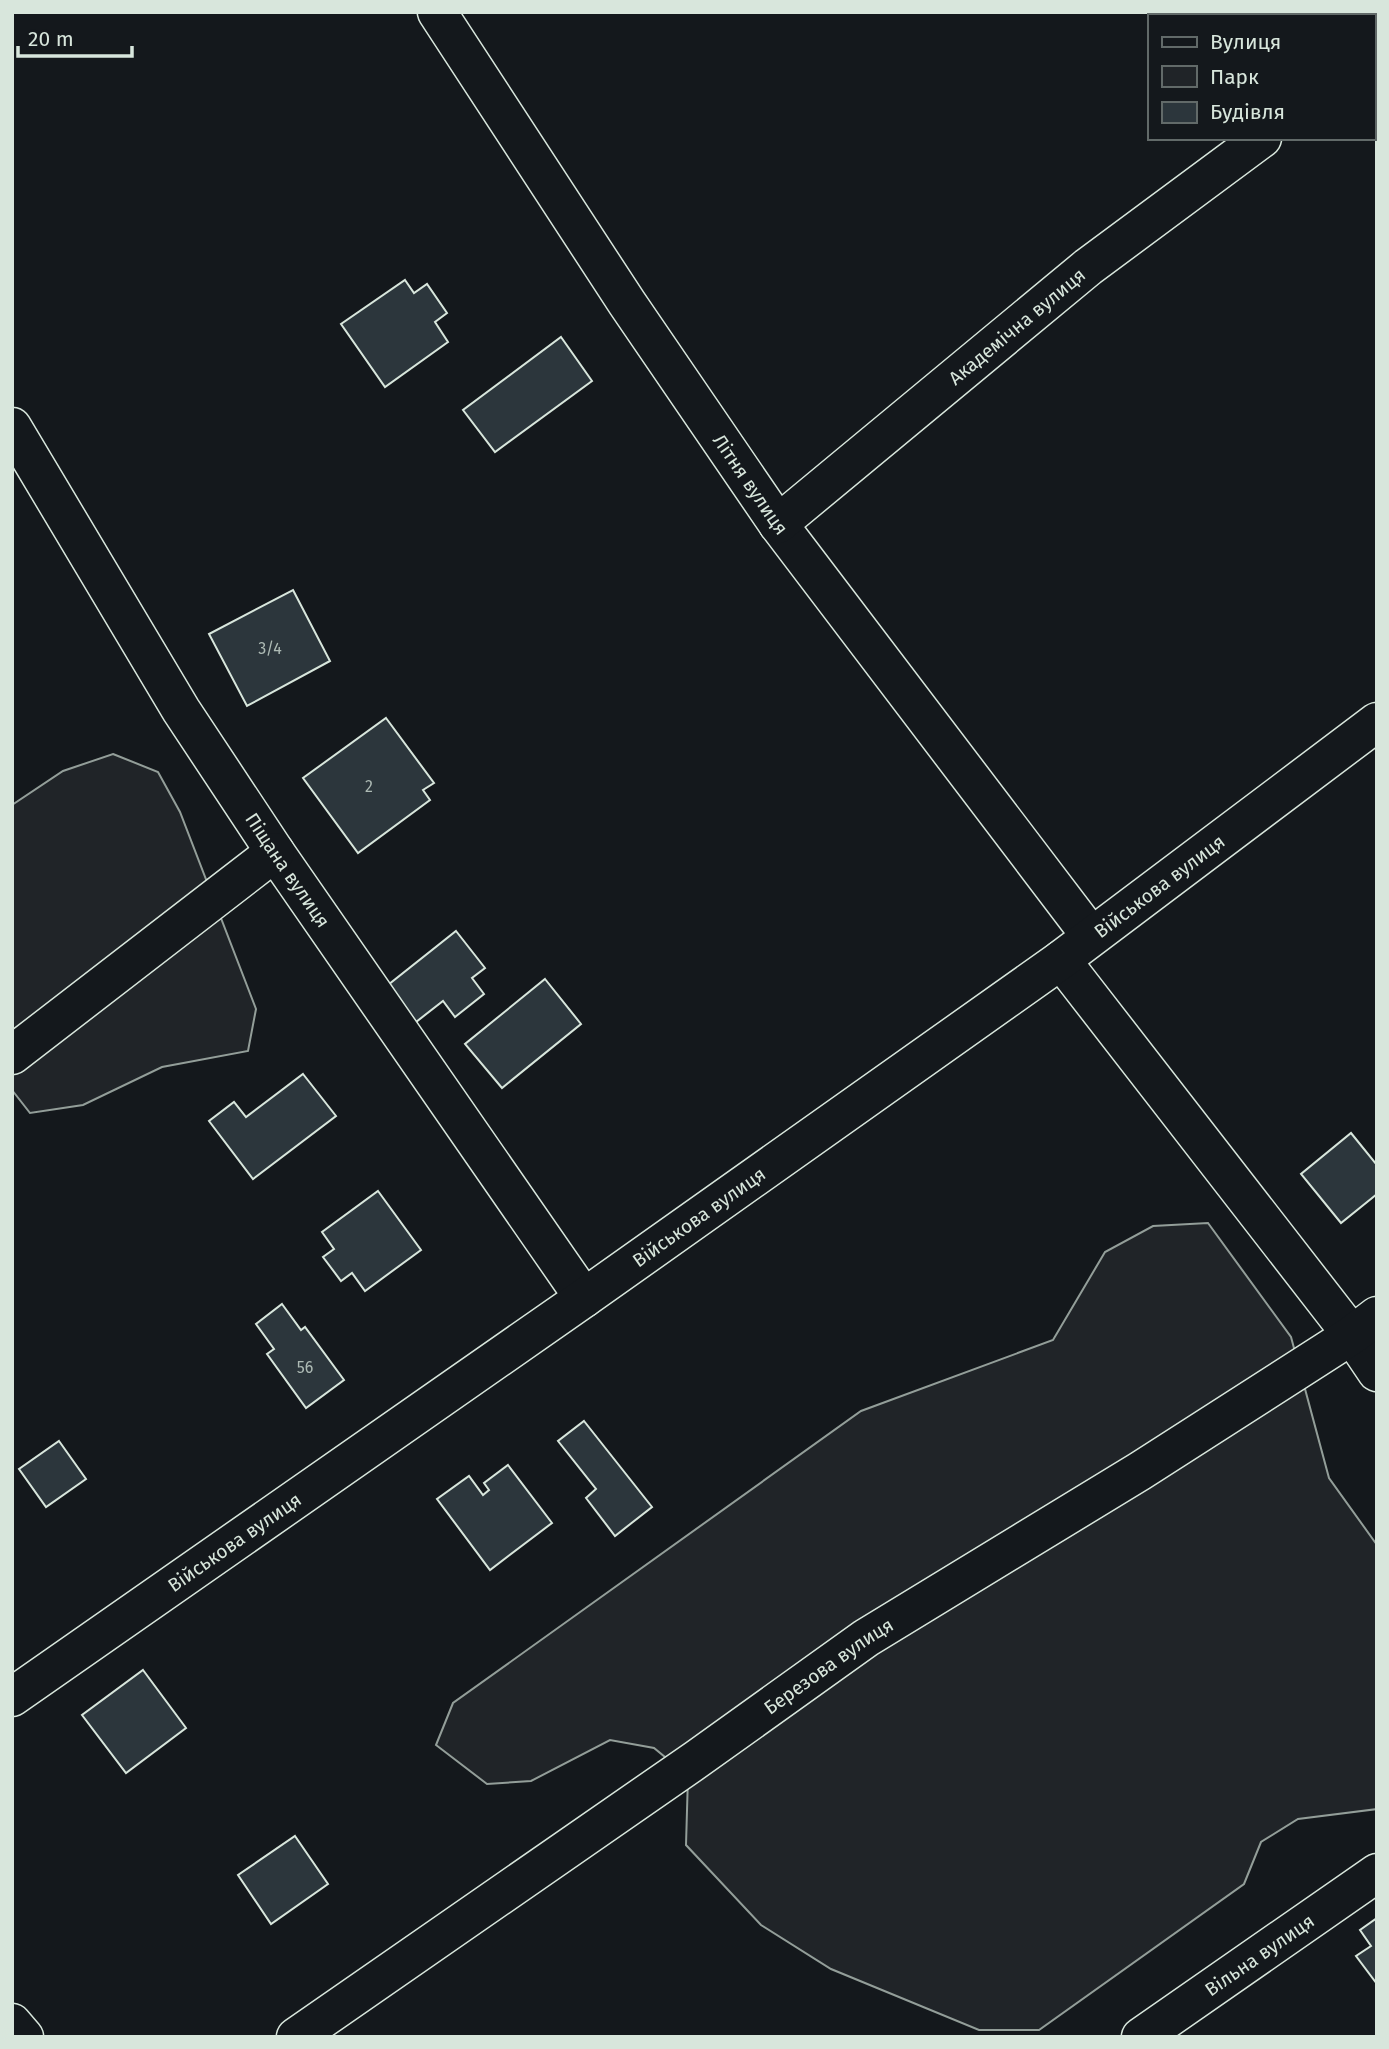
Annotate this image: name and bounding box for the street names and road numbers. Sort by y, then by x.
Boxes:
street label: Академічна вулиця [944,263,1090,390]
street label: Літня вулиця [708,430,793,539]
street label: Піщана вулиця [240,809,335,932]
street label: Військова вулиця [1090,830,1229,943]
street label: Військова вулиця [628,1162,770,1272]
street label: Військова вулиця [163,1488,306,1597]
street label: Березова вулиця [760,1613,897,1719]
street label: Вільна вулиця [1200,1909,1319,2001]

